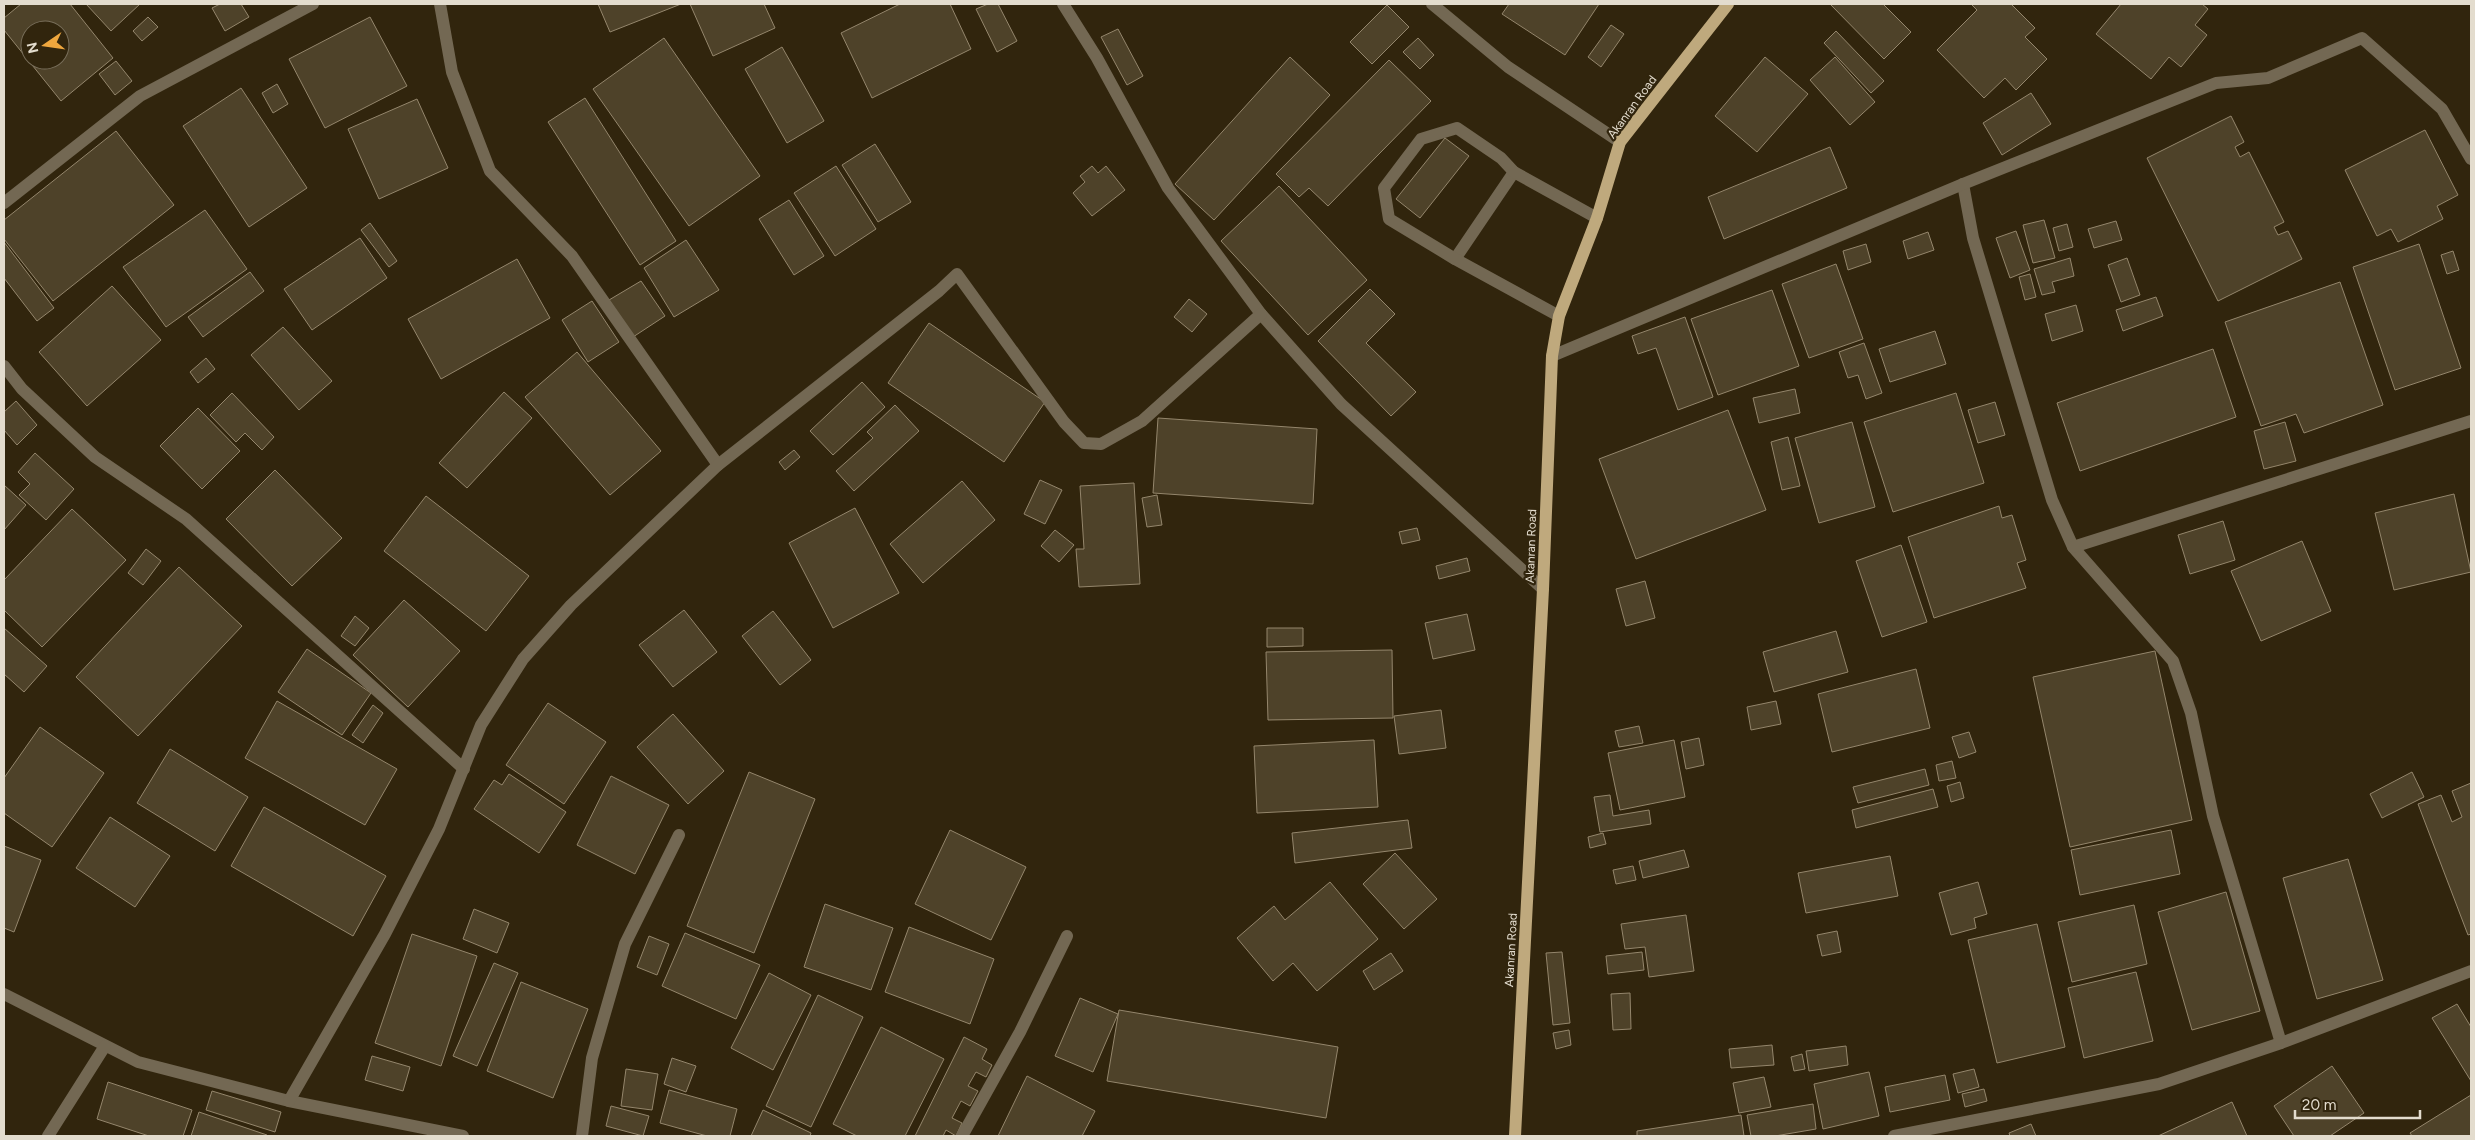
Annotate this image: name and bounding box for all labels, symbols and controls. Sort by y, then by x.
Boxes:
north arrow [20,20,70,70]
text: N [23,41,42,55]
street label: Akanran Road [1605,73,1659,141]
street label: Akanran Road [1523,509,1539,583]
street label: Akanran Road [1502,913,1520,987]
scale bar [2295,1088,2420,1120]
text: 20 m [2302,1096,2336,1114]

